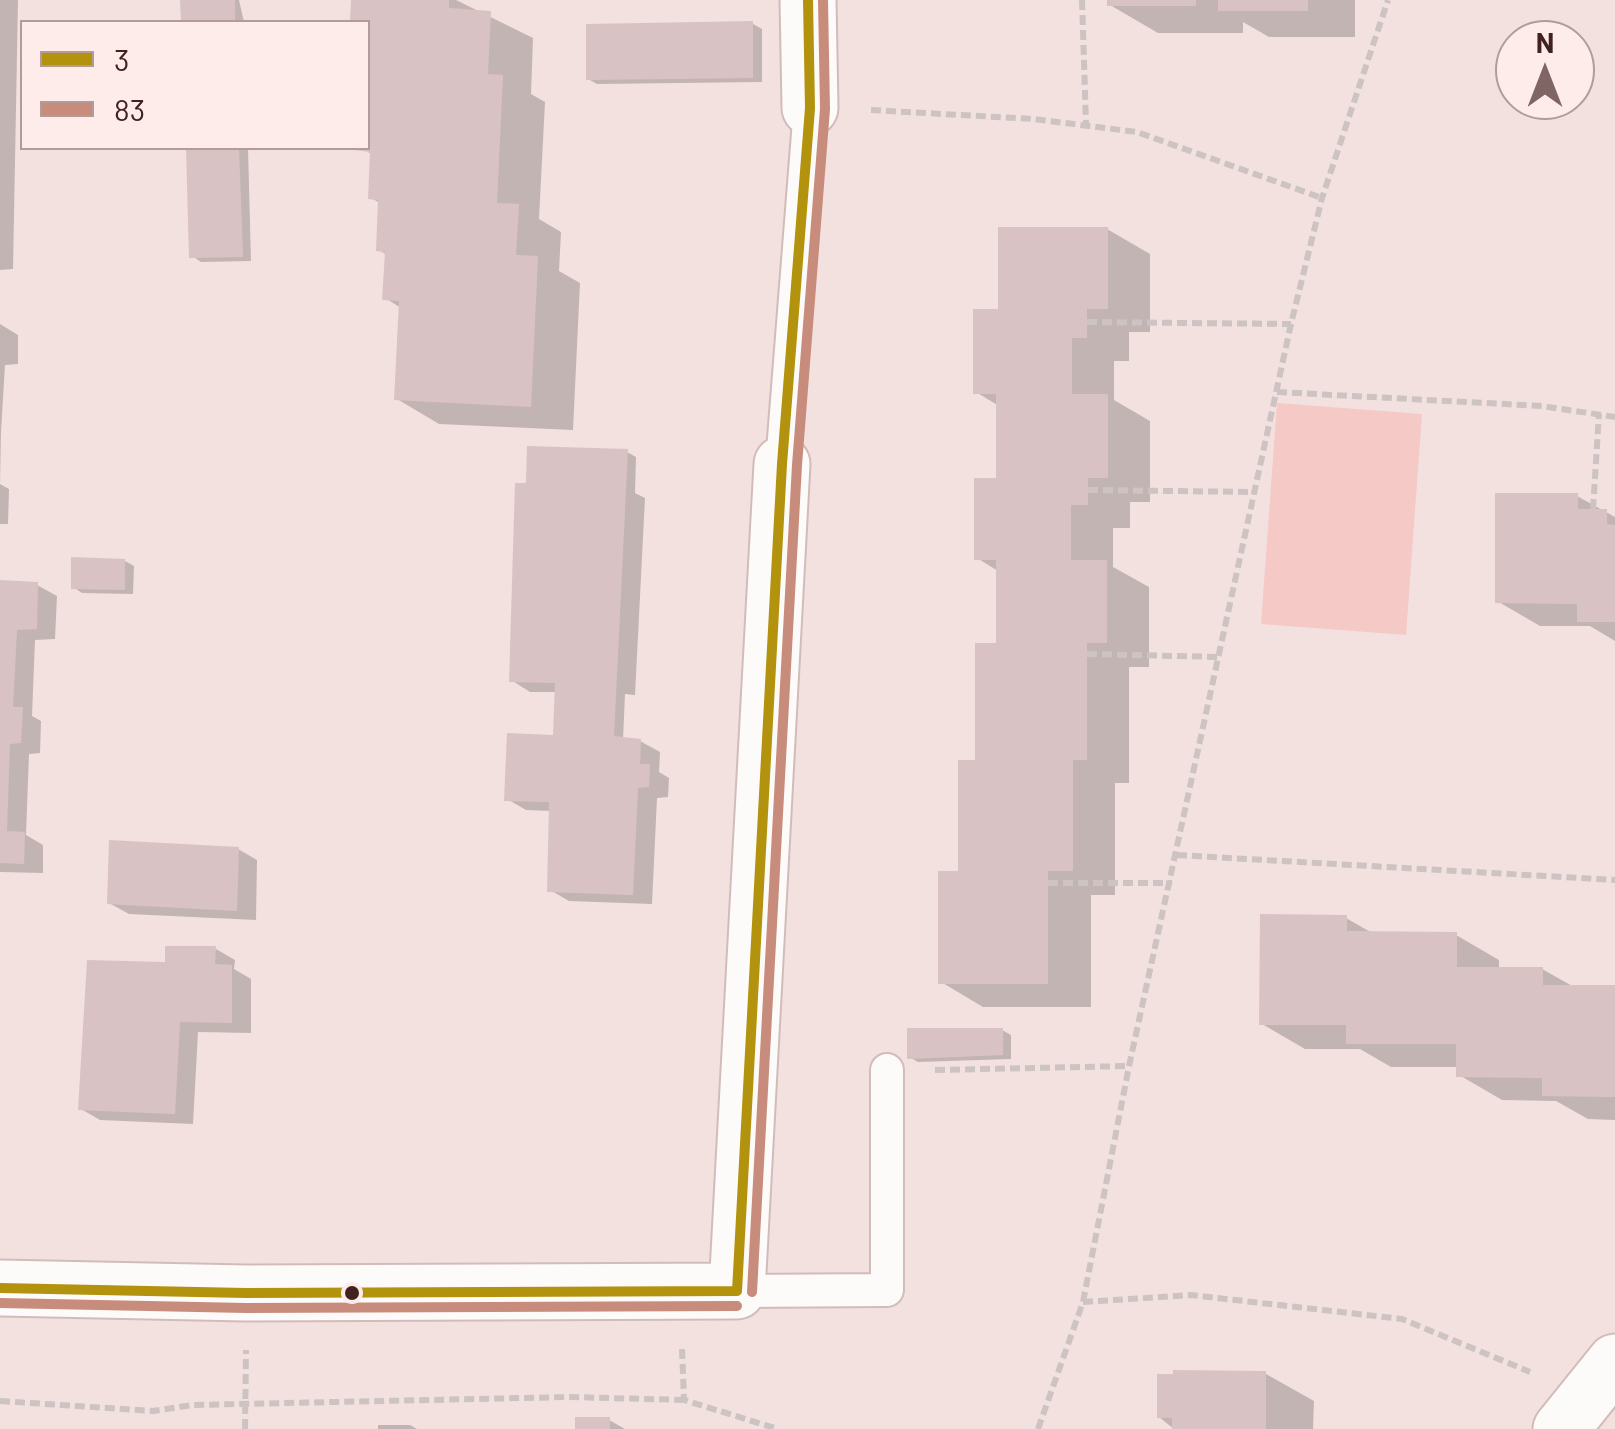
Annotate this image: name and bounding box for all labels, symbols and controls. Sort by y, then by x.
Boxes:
legend [20,20,370,150]
north arrow [1495,20,1595,120]
text: N [1536,25,1554,59]
text: 3 [114,41,129,77]
text: 83 [114,91,145,127]
unlabelled marker [342,1283,362,1303]

